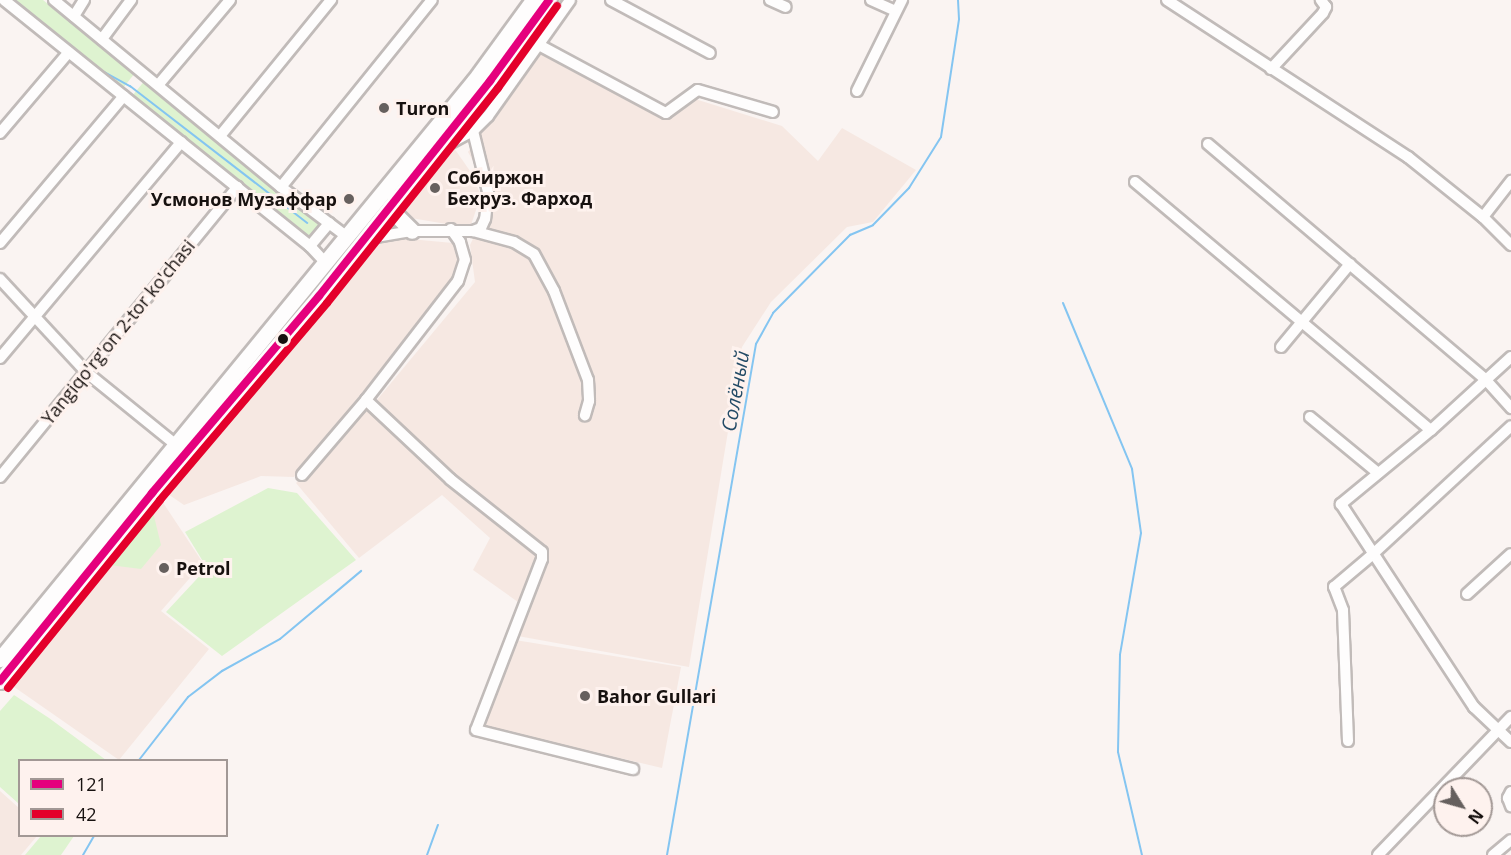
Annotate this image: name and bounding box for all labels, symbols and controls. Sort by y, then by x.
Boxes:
place label: Turon [396,97,449,119]
marker: Turon [377,101,391,115]
place label: Собиржон Бехруз. Фарход [447,167,592,210]
marker: Собиржон Бехруз. Фарход [428,181,442,195]
place label: Усмонов Музаффар [151,188,337,210]
marker: Усмонов Музаффар [342,192,356,206]
street label: Yangiqo'rg'on 2-tor ko'chasi [37,235,199,429]
unlabelled marker [277,333,289,345]
water label: Солёный [716,349,754,433]
place label: Petrol [176,557,231,579]
marker: Petrol [157,561,171,575]
place label: Bahor Gullari [597,685,716,707]
marker: Bahor Gullari [578,689,592,703]
legend [18,759,228,837]
text: 121 [76,772,107,796]
north arrow [1433,777,1493,837]
text: 42 [76,802,97,826]
text: N [1463,805,1488,828]

